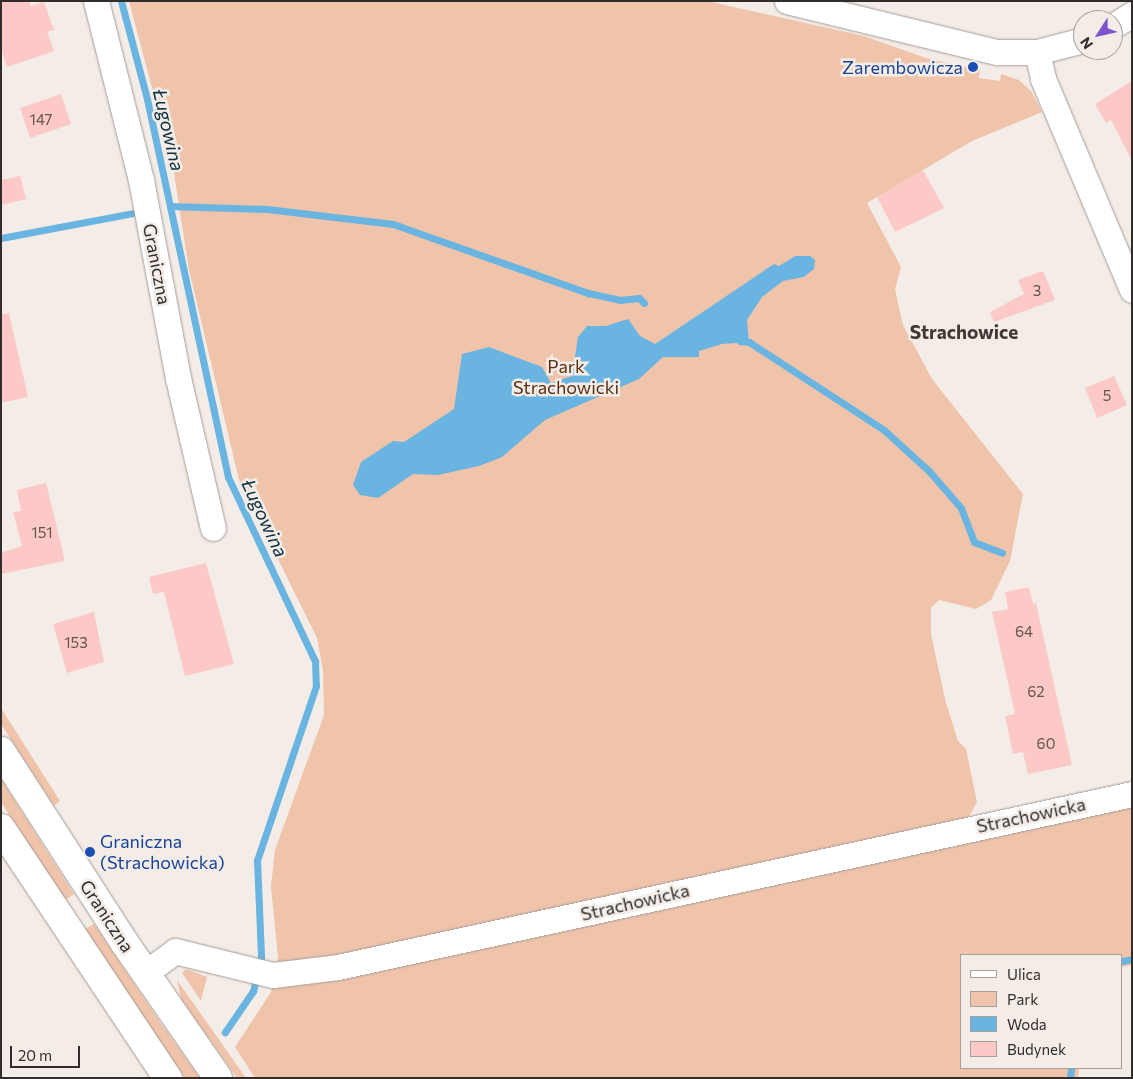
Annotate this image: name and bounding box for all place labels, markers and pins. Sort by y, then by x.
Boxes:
place label: Zarembowicza [842,56,963,78]
marker: Zarembowicza [967,61,979,73]
place label: Graniczna (Strachowicka) [100,831,225,874]
marker: Graniczna (Strachowicka) [84,846,96,858]

